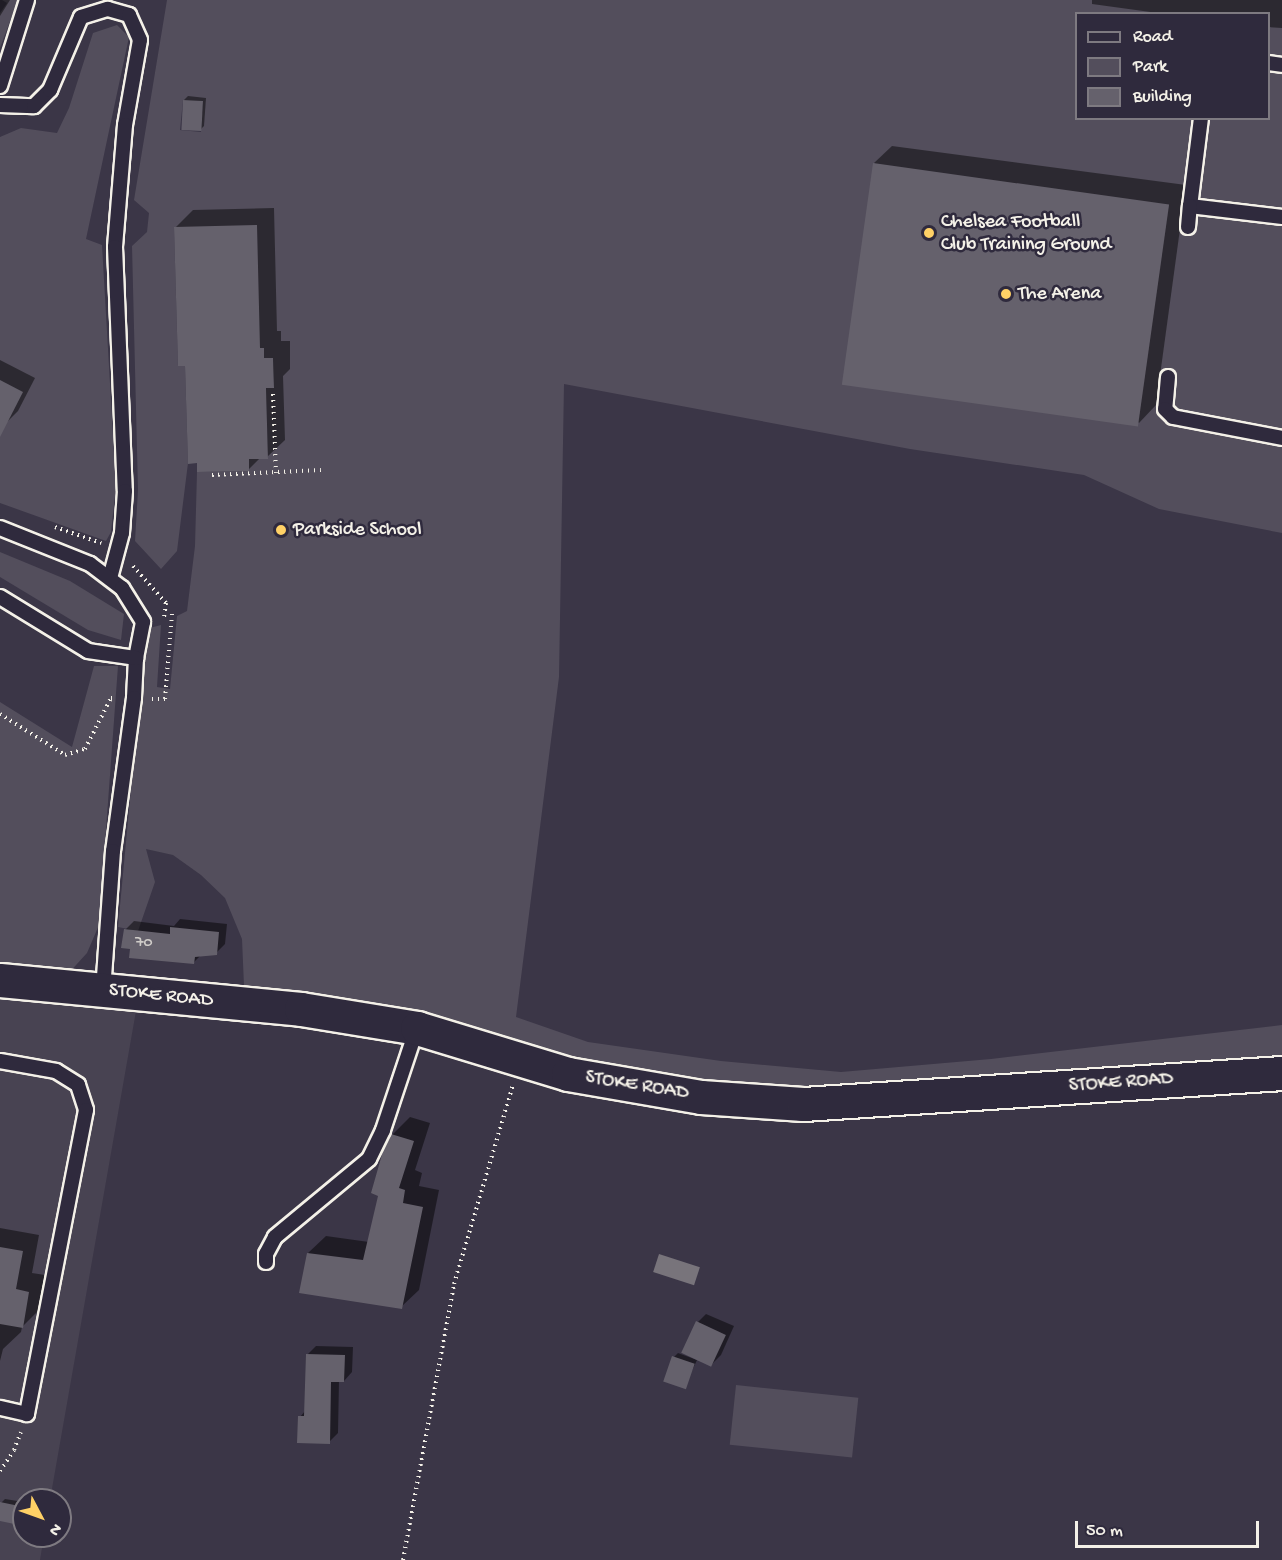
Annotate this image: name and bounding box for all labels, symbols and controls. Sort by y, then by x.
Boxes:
legend [1075,12,1270,120]
text: Road [1133,27,1172,48]
text: Park [1133,57,1167,78]
text: Building [1133,87,1192,108]
place label: Chelsea Football Club Training Ground [941,210,1111,257]
marker: Chelsea Football Club Training Ground [922,226,936,240]
place label: The Arena [1018,282,1101,306]
marker: The Arena [999,287,1013,301]
place label: Parkside School [293,518,422,542]
marker: Parkside School [274,523,288,537]
house number: 70 [135,934,153,954]
street label: STOKE ROAD [108,979,214,1013]
street label: STOKE ROAD [583,1066,691,1106]
street label: STOKE ROAD [1068,1067,1174,1099]
north arrow [12,1488,72,1548]
scale bar [1078,1509,1262,1547]
text: N [44,1519,65,1539]
text: 50 m [1086,1521,1123,1542]

